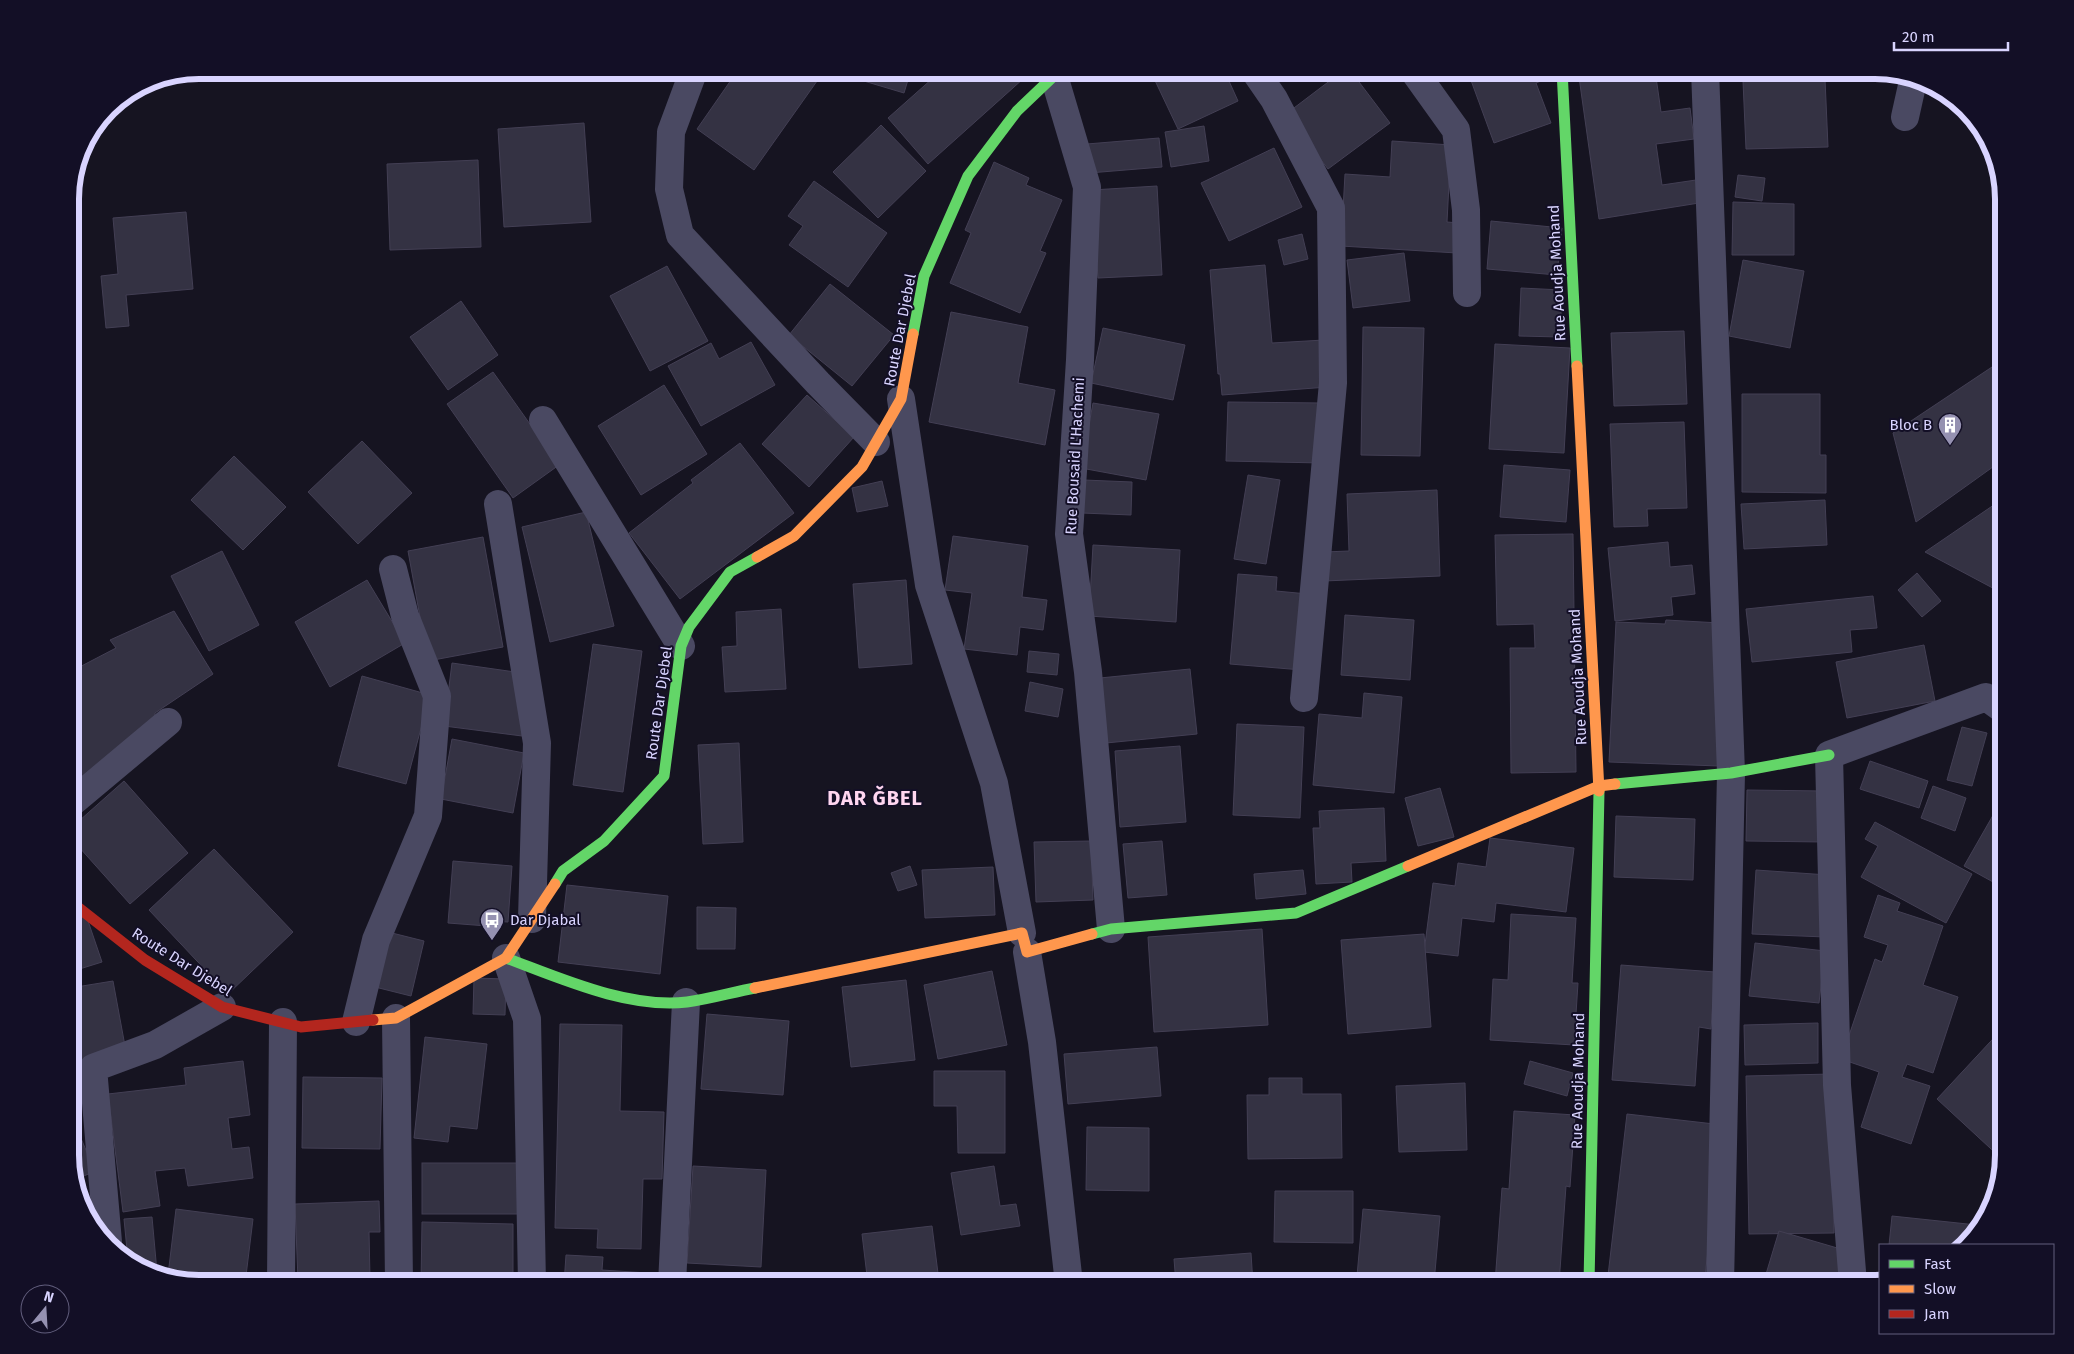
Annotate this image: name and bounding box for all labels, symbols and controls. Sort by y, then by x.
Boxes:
scale bar [1894,20,2008,52]
text: 20 m [1902,28,1935,46]
street label: Rue Aoudja Mohand [1544,204,1570,342]
street label: Route Dar Djebel [880,271,920,388]
street label: Rue Bousaid L'Hachemi [1062,377,1088,535]
building icon: Bloc B [1937,412,1963,446]
place label: Bloc B [1890,416,1932,434]
street label: Rue Aoudja Mohand [1565,608,1591,746]
street label: Route Dar Djebel [642,644,676,761]
district label: DAR ǦBEL [827,785,923,810]
bus stop icon: Dar Djabal [479,907,505,941]
place label: Dar Djabal [510,911,581,929]
street label: Route Dar Djebel [129,924,236,1000]
street label: Rue Aoudja Mohand [1568,1013,1588,1149]
legend [1879,1244,2054,1334]
text: Fast [1924,1255,1951,1273]
text: Slow [1924,1280,1956,1298]
north arrow [20,1284,70,1334]
text: N [42,1288,56,1307]
text: Jam [1924,1305,1950,1323]

